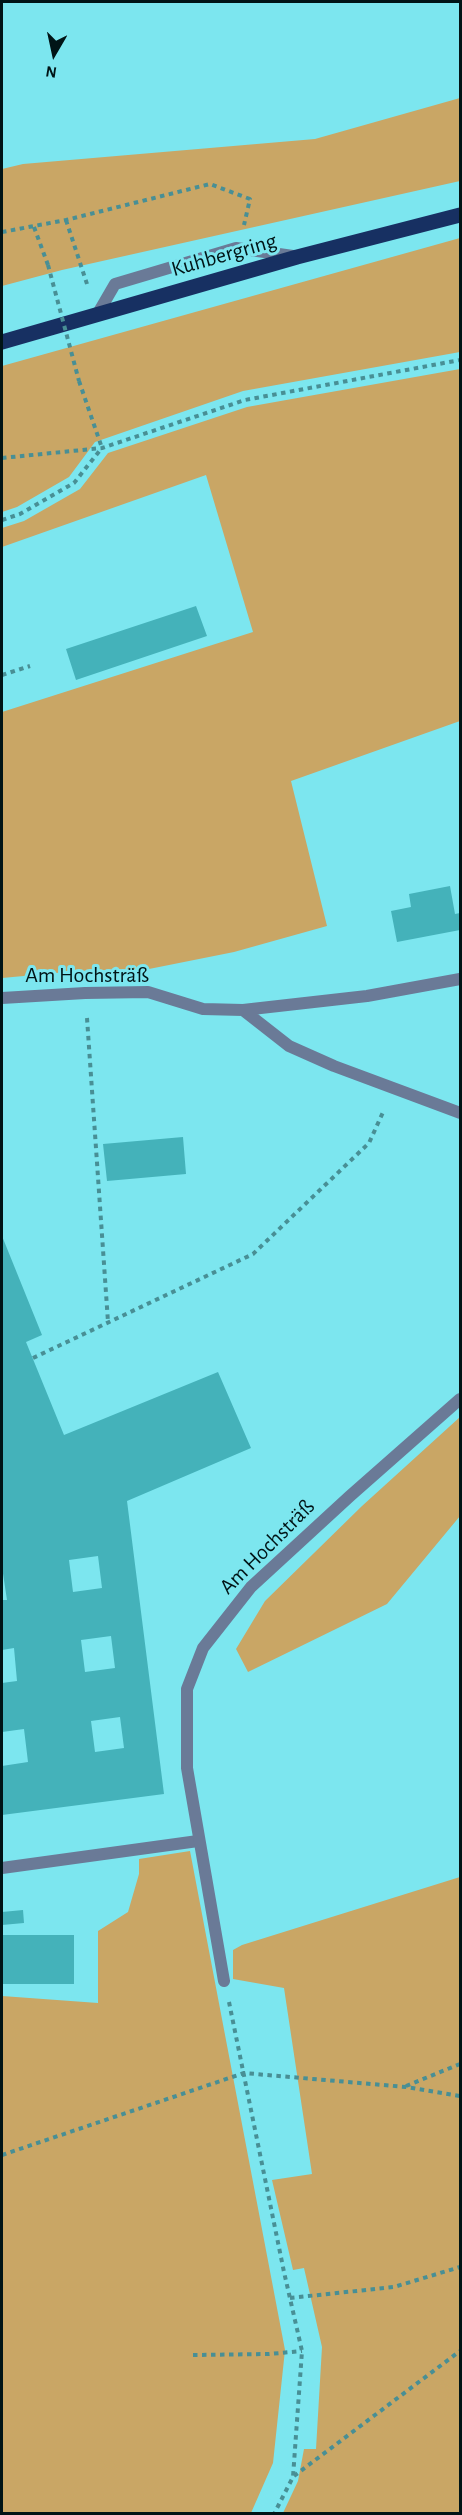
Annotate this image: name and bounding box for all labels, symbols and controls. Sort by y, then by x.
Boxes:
north arrow [24,24,84,84]
text: N [44,63,58,81]
street label: Kuhbergring [168,227,280,283]
street label: Am Hochsträß [25,962,149,988]
street label: Am Hochsträß [214,1494,320,1600]

